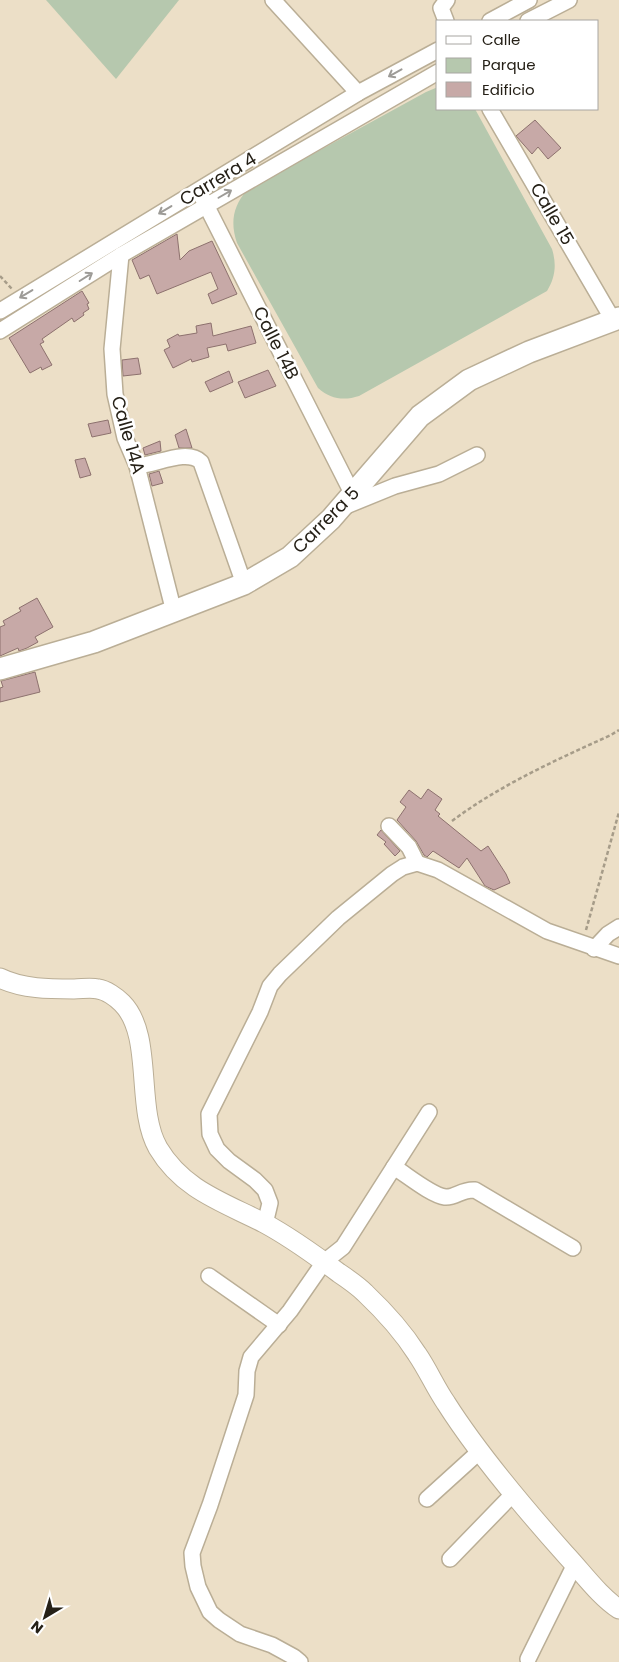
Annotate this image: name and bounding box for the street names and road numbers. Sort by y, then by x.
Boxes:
street label: Carrera 4 [175,146,261,211]
street label: Calle 15 [525,178,580,249]
street label: Calle 14B [247,302,306,384]
street label: Calle 14A [105,393,152,477]
street label: Carrera 5 [287,481,365,559]

